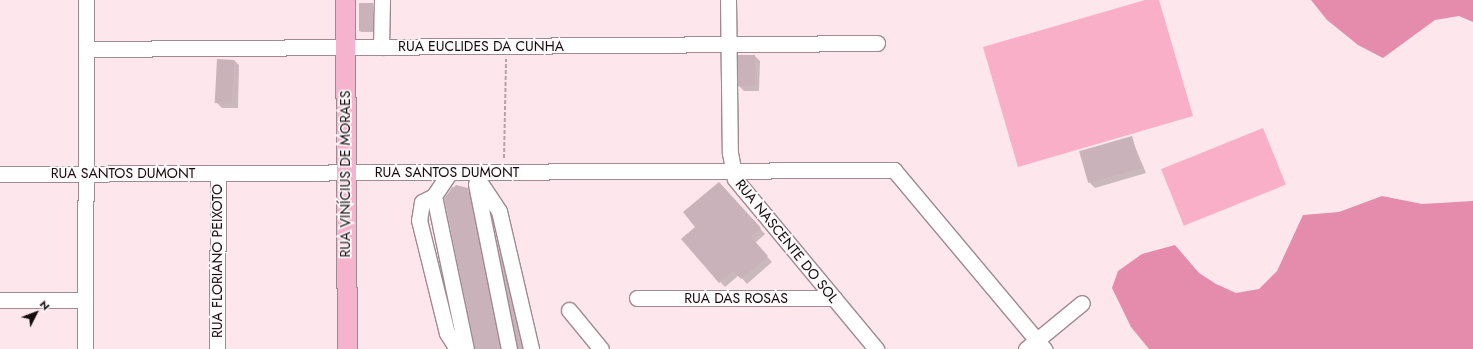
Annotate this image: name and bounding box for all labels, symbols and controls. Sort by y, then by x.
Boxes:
street label: RUA EUCLIDES DA CUNHA [398,38,564,54]
street label: RUA VINÍCIUS DE MORAES [337,91,353,257]
street label: RUA SANTOS DUMONT [375,164,519,180]
street label: RUA SANTOS DUMONT [51,165,195,181]
street label: RUA NASCENTE DO SOL [732,176,842,306]
street label: RUA FLORIANO PEIXOTO [209,184,225,338]
street label: RUA DAS ROSAS [684,290,788,306]
north arrow [16,293,56,333]
text: N [36,296,54,314]

